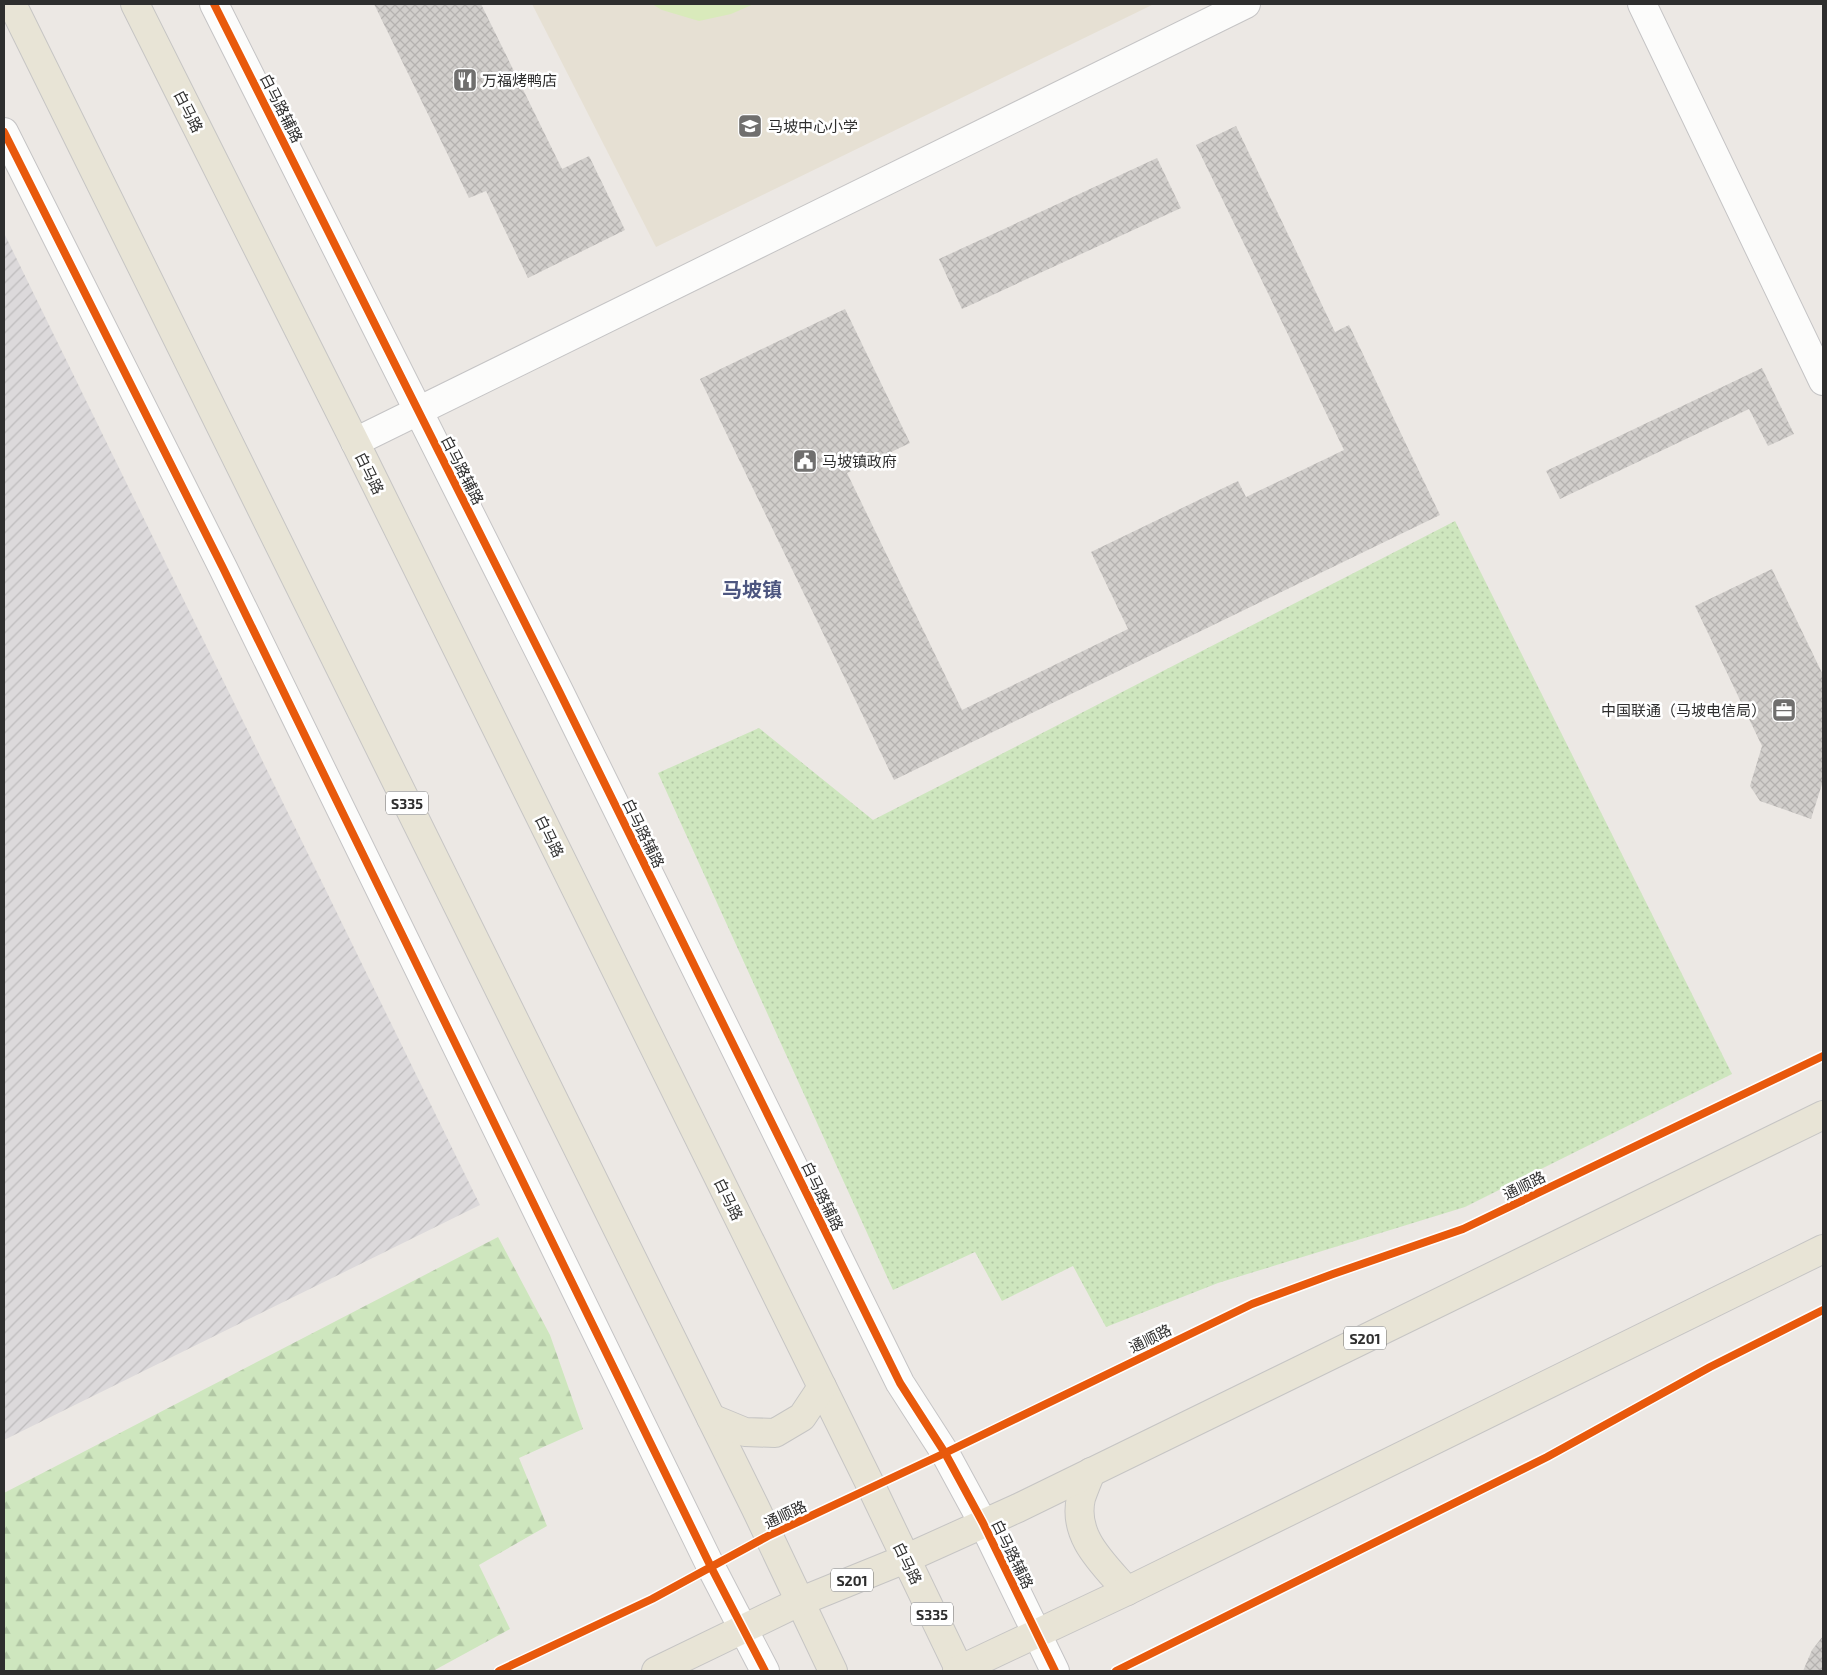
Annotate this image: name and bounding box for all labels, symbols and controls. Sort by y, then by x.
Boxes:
restaurant icon: 万福烤鸭店 [452,67,478,93]
street label: 白马路辅路 [257,70,307,146]
place label: 万福烤鸭店 [482,71,557,89]
street label: 白马路 [171,87,207,135]
school or university icon: 马坡中心小学 [737,113,763,139]
place label: 马坡中心小学 [768,117,858,135]
street label: 白马路辅路 [438,432,488,508]
public building icon: 马坡镇政府 [792,448,818,474]
street label: 白马路 [352,449,388,497]
place label: 马坡镇政府 [822,452,897,470]
district label: 马坡镇 [722,577,782,601]
office icon: 中国联通（马坡电信局） [1771,697,1797,723]
place label: 中国联通（马坡电信局） [1601,701,1766,719]
road number: S335 [386,791,428,814]
street label: 白马路辅路 [619,795,669,871]
street label: 白马路 [532,812,568,860]
street label: 白马路辅路 [798,1158,848,1234]
street label: 通顺路 [1500,1167,1548,1203]
street label: 白马路 [711,1175,747,1223]
street label: 通顺路 [1126,1320,1174,1356]
road number: S201 [1344,1326,1386,1350]
street label: 通顺路 [761,1496,809,1532]
street label: 白马路辅路 [988,1516,1038,1592]
street label: 白马路 [890,1539,926,1587]
road number: S201 [831,1568,873,1592]
road number: S335 [911,1602,953,1626]

